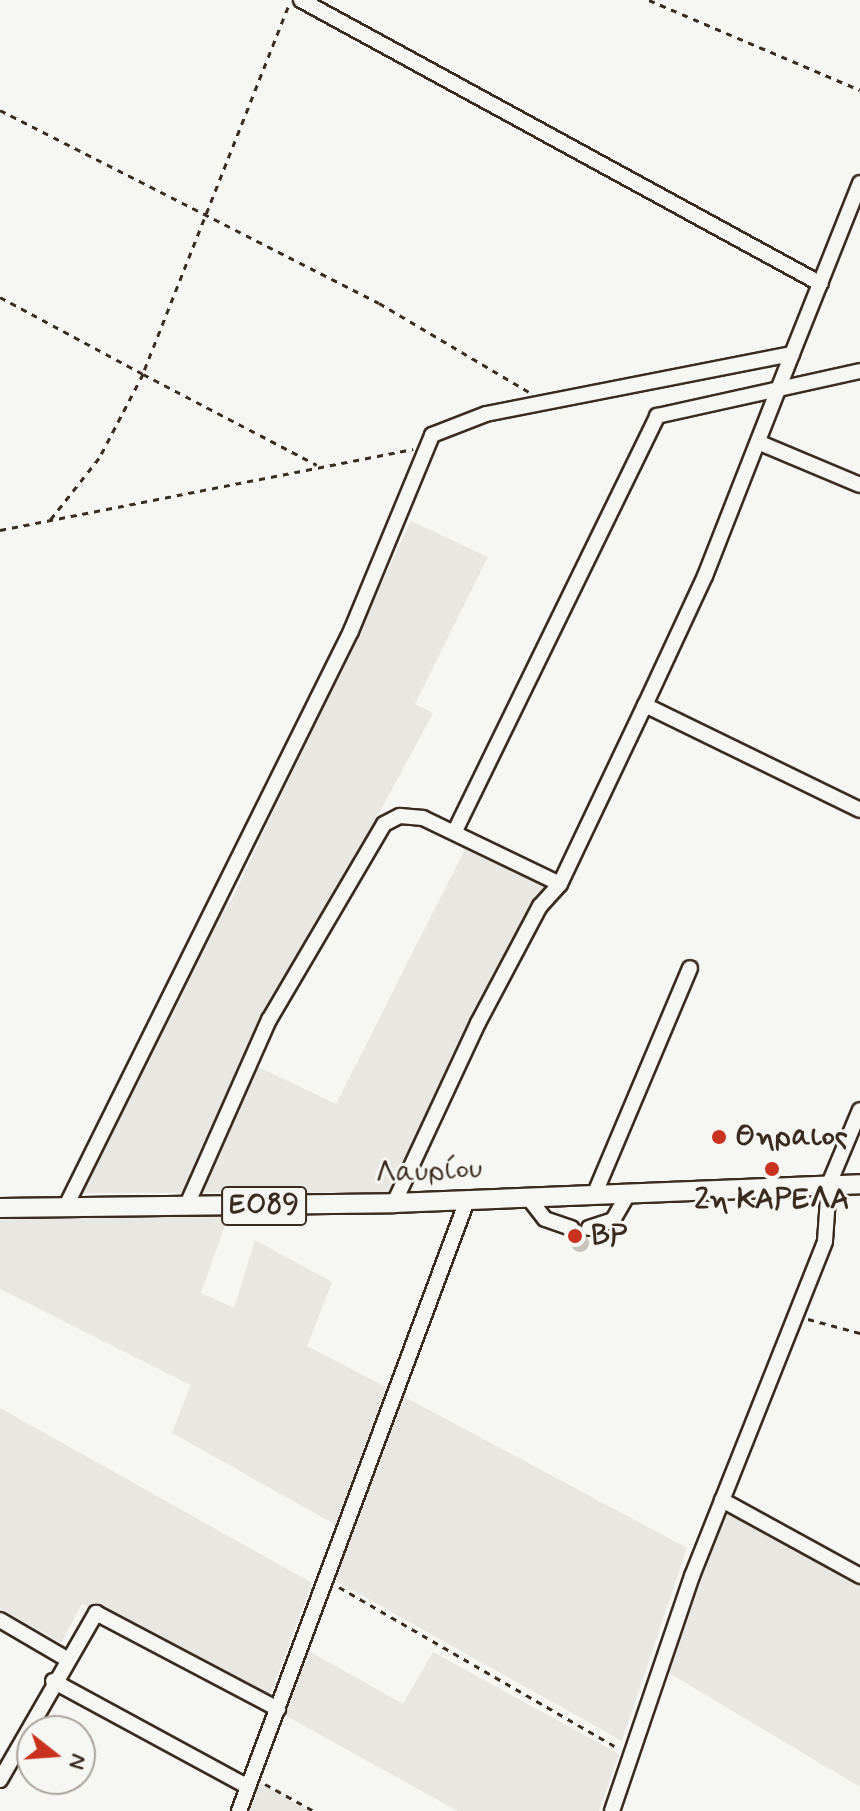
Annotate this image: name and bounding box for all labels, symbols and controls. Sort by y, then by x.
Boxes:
place label: Θηραιος [735,1119,848,1155]
marker: Θηραιος [710,1128,728,1146]
street label: Λαυρίου [375,1151,483,1193]
marker: 2η ΚΑΡΕΛΑ [763,1160,781,1178]
road number: ΕΟ89 [220,1182,308,1230]
place label: 2η ΚΑΡΕΛΑ [694,1182,850,1218]
place label: BP [591,1218,627,1254]
marker: BP [566,1227,584,1245]
north arrow [16,1715,96,1795]
text: N [62,1750,93,1773]

